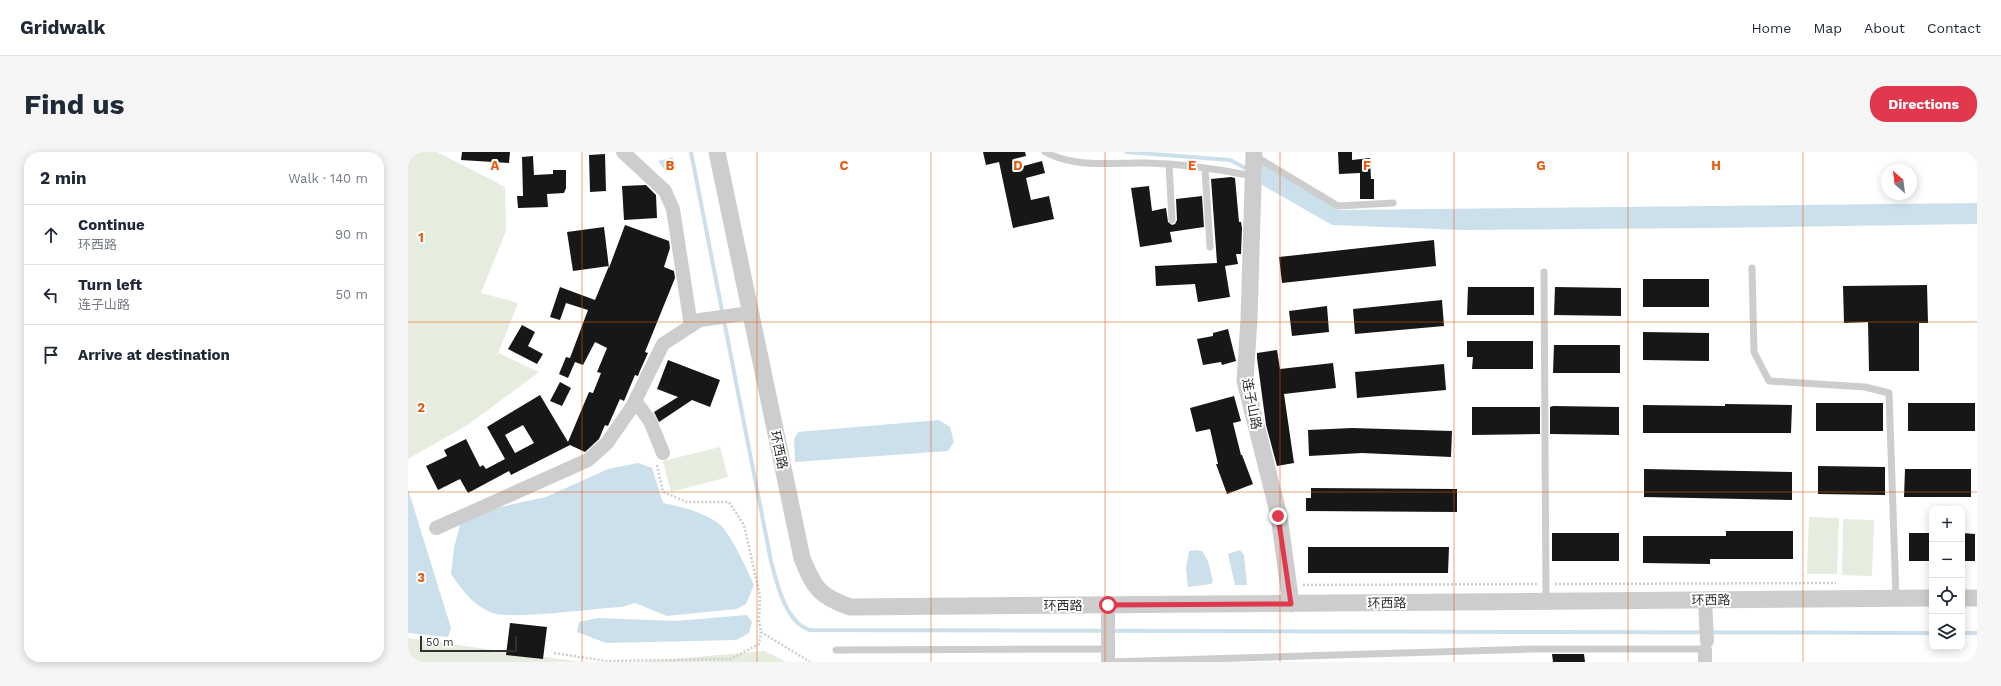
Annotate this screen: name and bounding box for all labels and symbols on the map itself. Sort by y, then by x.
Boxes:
text: A [491,158,500,173]
text: B [666,158,675,173]
text: C [840,158,849,173]
text: D [1013,158,1023,173]
text: E [1188,158,1196,173]
text: F [1363,158,1371,173]
text: G [1536,158,1546,173]
text: H [1711,158,1721,173]
north arrow [1881,164,1917,200]
text: 1 [418,230,424,245]
street label: 连子山路 [1240,377,1264,431]
text: 2 [417,400,425,415]
street label: 环西路 [768,429,790,471]
route end [1269,507,1287,525]
text: 3 [417,570,425,585]
street label: 环西路 [1691,592,1731,608]
street label: 环西路 [1367,595,1407,611]
route start [1099,596,1117,614]
street label: 环西路 [1043,598,1083,613]
scale bar [420,634,517,653]

